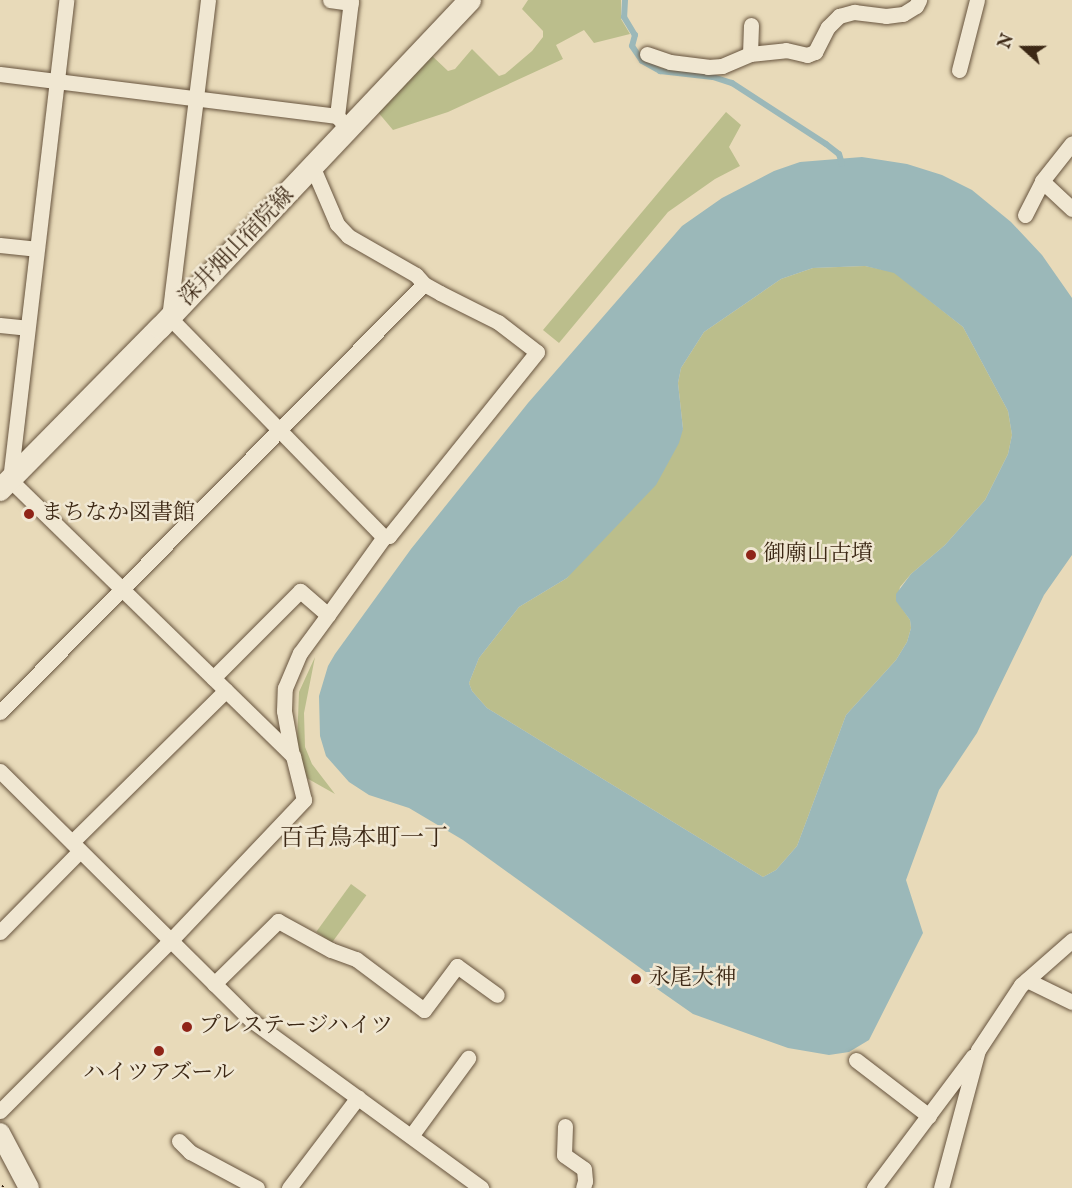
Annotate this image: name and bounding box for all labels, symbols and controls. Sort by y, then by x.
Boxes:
north arrow [994,18,1054,78]
text: N [995,32,1019,52]
street label: 深井畑山宿院線 [174,182,300,312]
place label: まちなか図書館 [41,501,195,527]
marker: まちなか図書館 [22,507,36,521]
place label: 御廟山古墳 [763,542,873,568]
marker: 御廟山古墳 [744,548,758,562]
district label: 百舌鳥本町一丁 [280,825,448,853]
place label: 永尾大神 [648,966,736,992]
marker: 永尾大神 [629,972,643,986]
place label: プレステージハイツ [199,1014,397,1040]
marker: プレステージハイツ [180,1020,194,1034]
marker: ハイツアズール [152,1044,166,1058]
place label: ハイツアズール [83,1061,235,1087]

